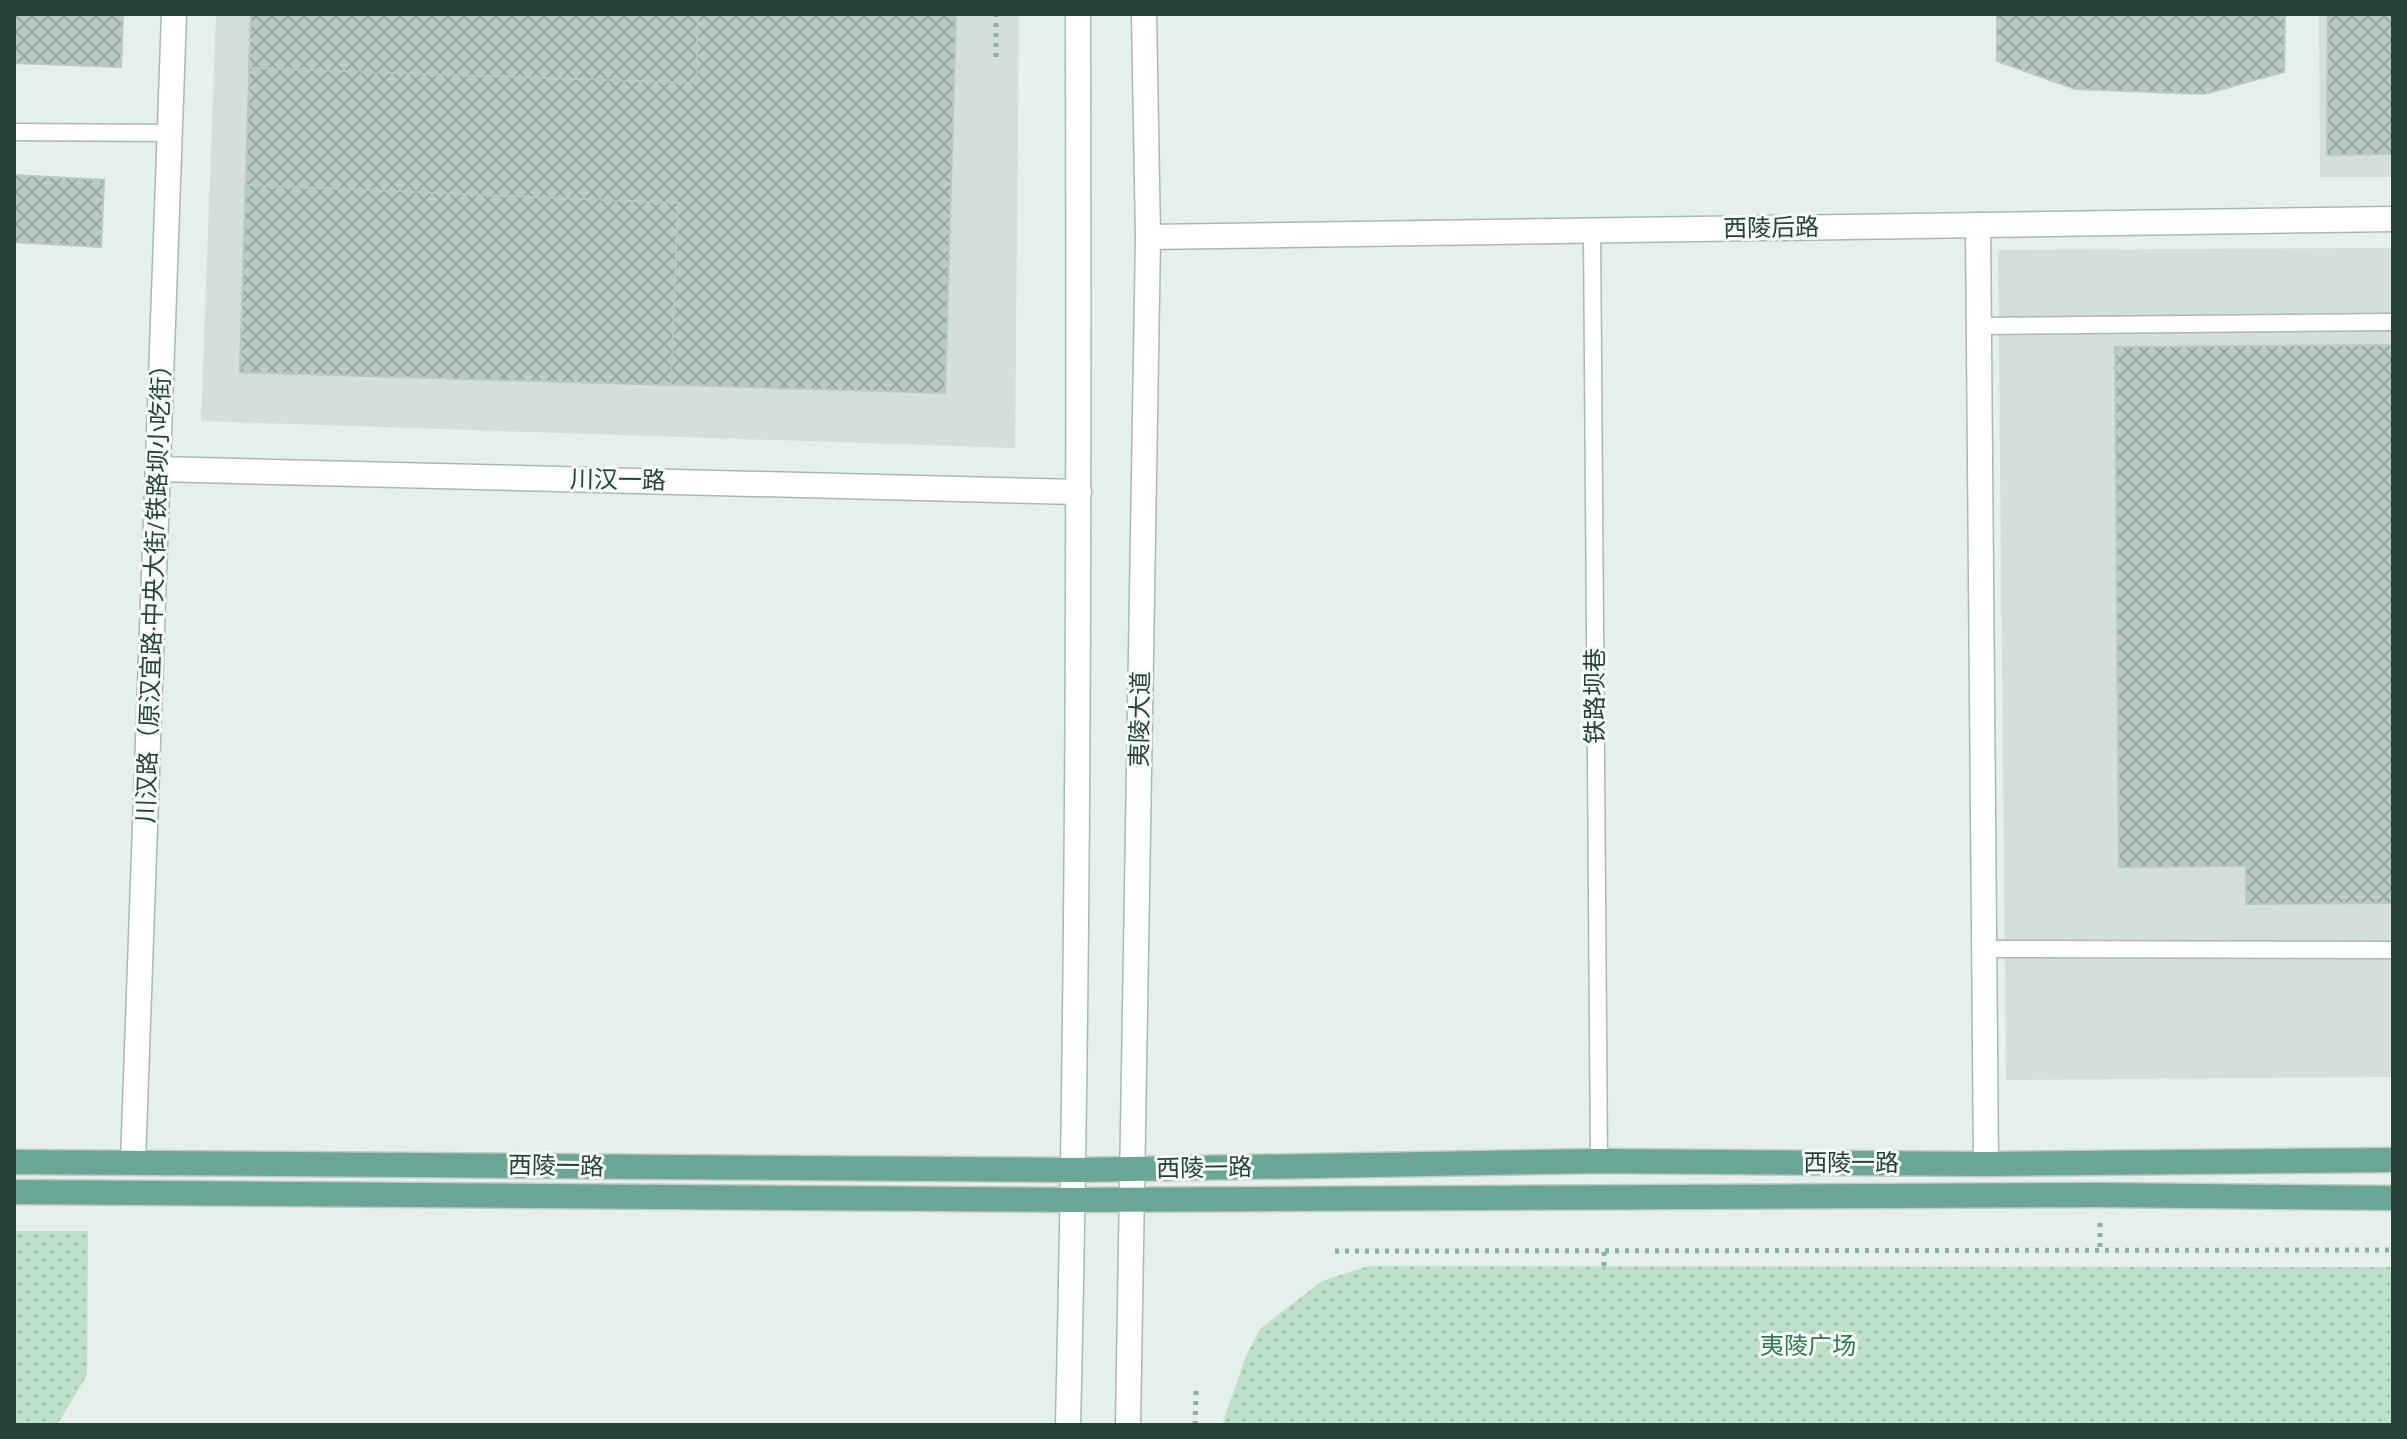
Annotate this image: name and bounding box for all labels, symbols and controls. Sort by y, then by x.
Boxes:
street label: 西陵后路 [1723,211,1819,242]
street label: 川汉路（原汉宜路·中央大街/铁路坝小吃街） [130,352,175,824]
street label: 川汉一路 [570,463,666,494]
street label: 铁路坝巷 [1579,648,1608,744]
street label: 夷陵大道 [1123,671,1154,767]
street label: 西陵一路 [1803,1147,1899,1176]
street label: 西陵一路 [508,1149,604,1180]
street label: 西陵一路 [1156,1151,1252,1182]
park label: 夷陵广场 [1760,1330,1856,1359]

